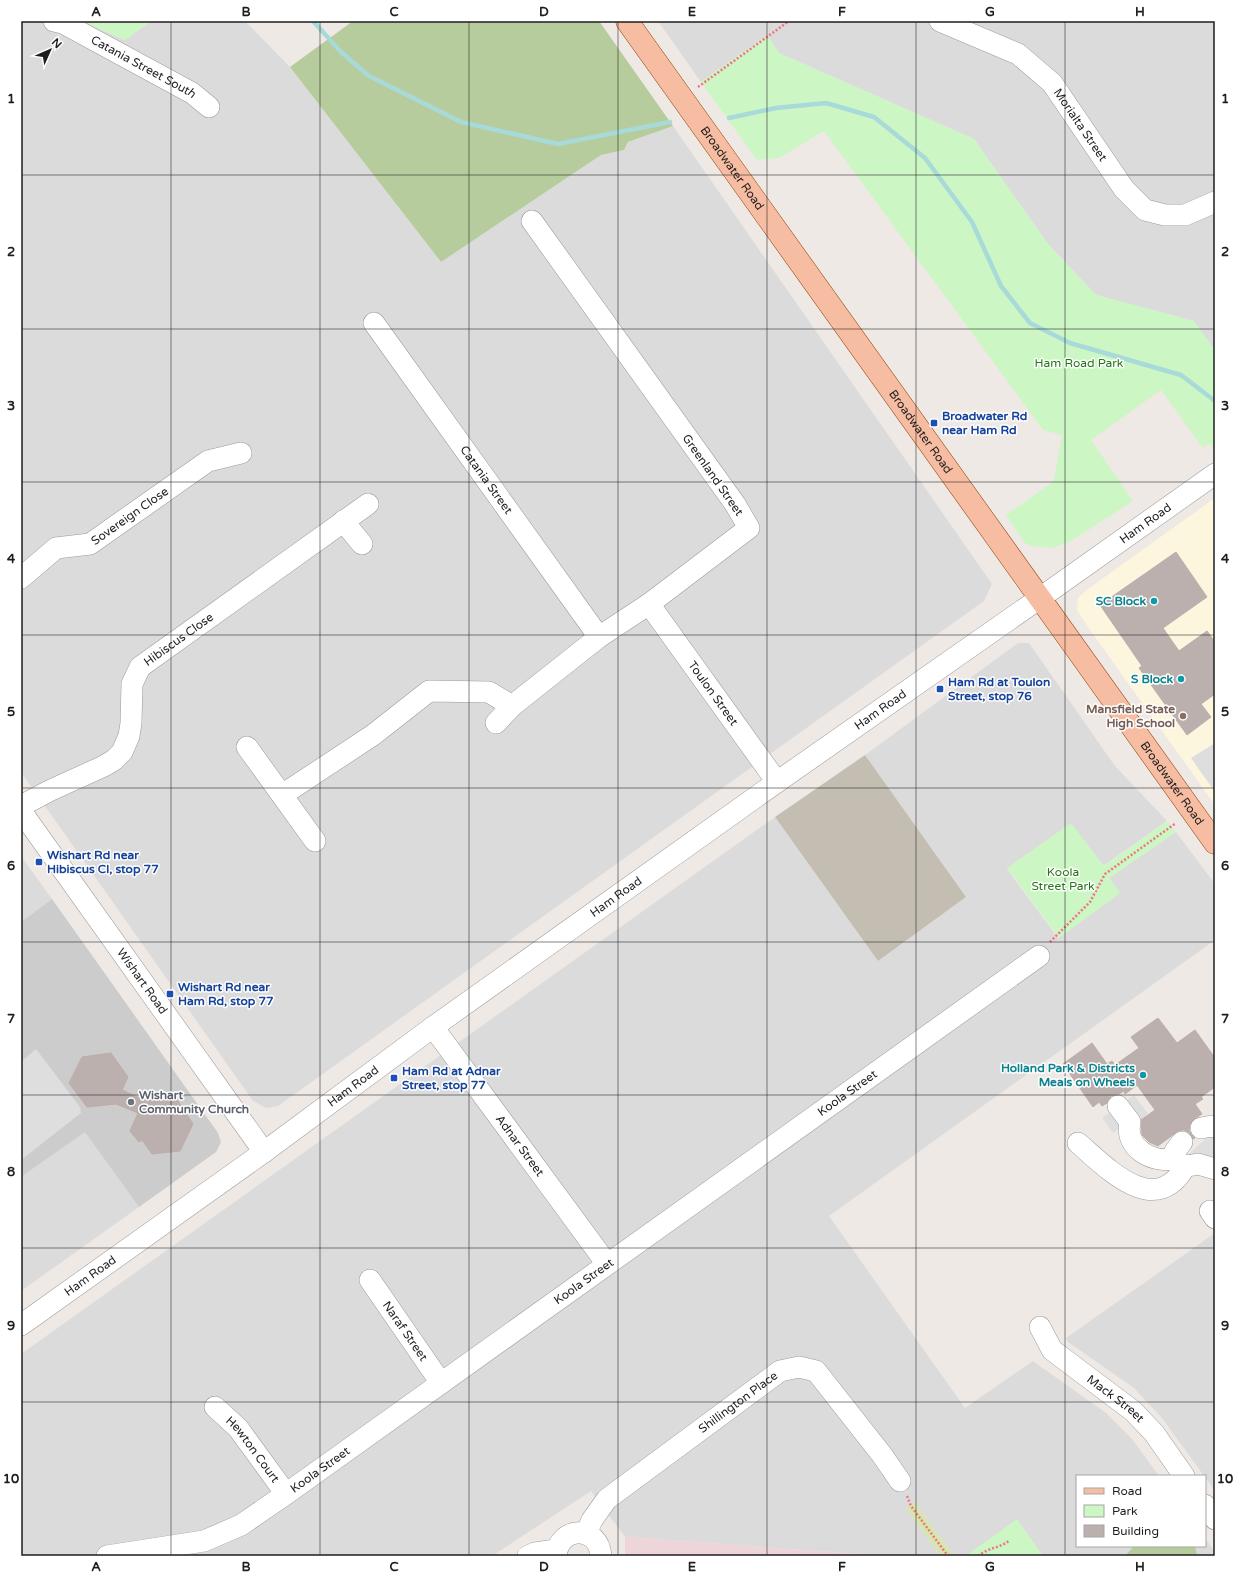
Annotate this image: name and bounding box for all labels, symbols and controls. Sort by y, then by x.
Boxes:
text: A [91,4,101,20]
text: B [241,4,251,20]
text: C [389,4,399,20]
text: D [539,4,549,20]
text: E [688,4,696,20]
text: F [838,4,846,20]
text: G [985,4,995,20]
text: H [1135,4,1145,20]
north arrow [30,30,70,70]
street label: Catania Street South [89,33,199,101]
text: N [49,36,64,51]
street label: Morialta Street [1051,86,1110,164]
text: 1 [7,91,15,107]
text: 1 [1221,91,1229,107]
street label: Broadwater Road [698,124,767,213]
text: 2 [7,244,15,260]
text: 2 [1221,244,1229,260]
park label: Ham Road Park [1035,356,1124,370]
street label: Broadwater Road [886,387,955,476]
text: 3 [7,398,15,414]
text: 3 [1221,398,1229,414]
place label: Broadwater Rd near Ham Rd [942,409,1027,437]
marker: Broadwater Rd near Ham Rd [929,418,939,428]
street label: Greenland Street [680,431,747,519]
street label: Catania Street [457,443,516,517]
street label: Sovereign Close [89,484,171,548]
street label: Ham Road [1117,500,1174,546]
text: 4 [7,551,16,567]
text: 4 [1221,551,1230,567]
place label: SC Block [1096,594,1146,608]
marker: SC Block [1149,596,1159,606]
street label: Hibiscus Close [141,610,216,669]
street label: Toulon Street [685,658,741,729]
place label: S Block [1131,672,1173,686]
marker: S Block [1176,674,1186,684]
place label: Ham Rd at Toulon Street, stop 76 [948,675,1050,704]
marker: Ham Rd at Toulon Street, stop 76 [935,684,945,694]
street label: Ham Road [852,687,909,733]
place label: Mansfield State High School [1086,702,1175,731]
text: 5 [7,704,15,720]
text: 5 [1221,704,1229,720]
marker: Mansfield State High School [1178,711,1188,721]
street label: Broadwater Road [1137,739,1207,828]
place label: Wishart Rd near Hibiscus Cl, stop 77 [47,848,159,877]
marker: Wishart Rd near Hibiscus Cl, stop 77 [34,857,44,867]
text: 6 [7,858,15,874]
text: 6 [1221,858,1229,874]
park label: Koola Street Park [1031,865,1095,893]
street label: Ham Road [587,874,644,920]
street label: Wishart Road [114,946,170,1017]
place label: Wishart Rd near Ham Rd, stop 77 [178,980,274,1009]
marker: Wishart Rd near Ham Rd, stop 77 [165,989,175,999]
text: 7 [7,1011,15,1027]
text: 7 [1221,1011,1229,1027]
place label: Holland Park & Districts Meals on Wheels [1001,1061,1135,1089]
street label: Ham Road [325,1063,381,1110]
place label: Ham Rd at Adnar Street, stop 77 [402,1064,501,1093]
street label: Koola Street [815,1067,880,1119]
marker: Holland Park & Districts Meals on Wheels [1138,1070,1148,1080]
marker: Ham Rd at Adnar Street, stop 77 [389,1073,399,1083]
place label: Wishart Community Church [139,1088,249,1117]
marker: Wishart Community Church [126,1097,136,1107]
street label: Adnar Street [493,1112,547,1179]
text: 8 [7,1164,15,1180]
text: 8 [1221,1164,1229,1180]
street label: Ham Road [62,1253,119,1299]
street label: Koola Street [551,1255,617,1307]
street label: Naraf Street [380,1298,431,1364]
text: 9 [7,1318,15,1334]
text: 9 [1221,1318,1229,1334]
street label: Shillington Place [696,1368,780,1436]
street label: Mack Street [1084,1372,1147,1426]
street label: Hewton Court [223,1413,283,1486]
street label: Koola Street [288,1443,353,1496]
text: 10 [3,1471,19,1487]
text: 10 [1217,1471,1233,1487]
legend [1076,1475,1206,1547]
text: Road [1112,1484,1142,1498]
text: Park [1112,1504,1138,1518]
text: Building [1112,1524,1159,1538]
text: A [91,1559,101,1575]
text: B [241,1559,251,1575]
text: C [389,1559,399,1575]
text: D [539,1559,549,1575]
text: E [688,1559,696,1575]
text: F [838,1559,846,1575]
text: G [985,1559,995,1575]
text: H [1135,1559,1145,1575]

